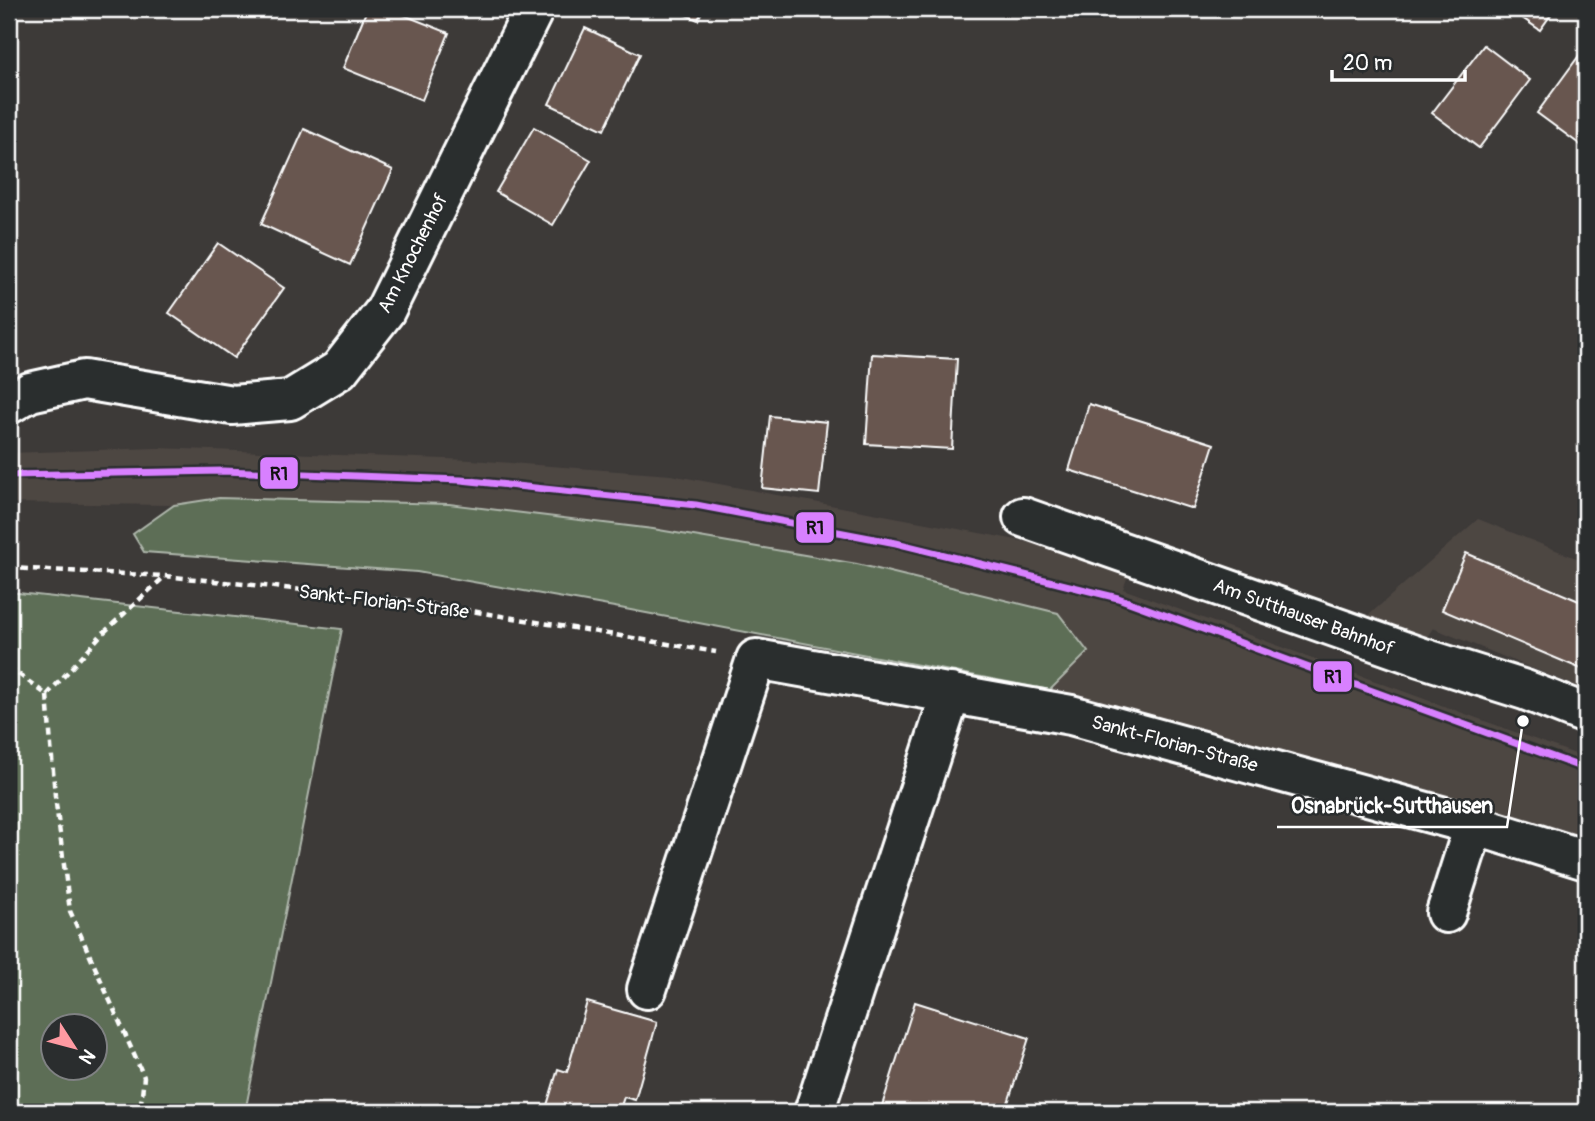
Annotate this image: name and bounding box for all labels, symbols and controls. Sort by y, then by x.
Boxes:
scale bar [1332,38,1466,82]
text: 20 m [1343,50,1392,77]
street label: Am Knochenhof [372,189,453,317]
line badge: R1 [259,456,299,490]
text: R1 [270,462,288,486]
line badge: R1 [795,511,835,544]
text: R1 [806,516,824,540]
street label: Am Sutthauser Bahnhof [1210,573,1398,661]
street label: Sankt-Florian-Straße [297,580,471,624]
line badge: R1 [1312,660,1353,693]
text: R1 [1324,665,1342,689]
street label: Sankt-Florian-Straße [1089,710,1261,778]
callout: Osnabrück-Sutthausen [1277,785,1507,827]
text: Osnabrück-Sutthausen [1291,793,1493,820]
north arrow [38,1012,108,1082]
text: N [73,1044,100,1069]

